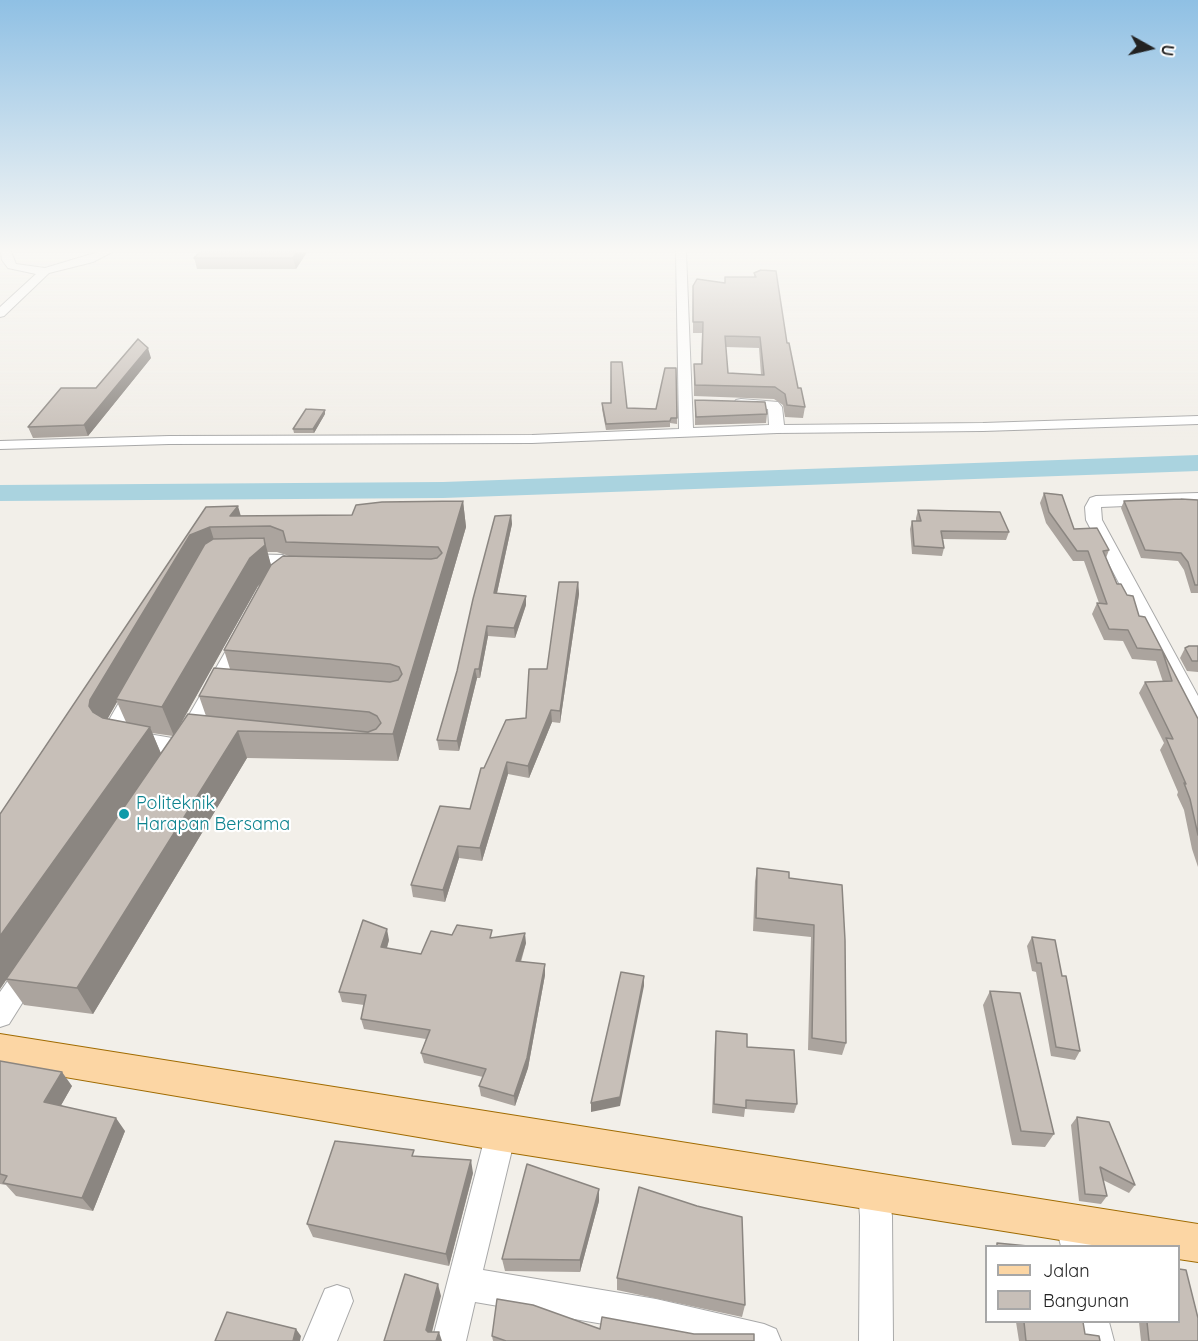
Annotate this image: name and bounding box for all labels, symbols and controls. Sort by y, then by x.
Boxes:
north arrow [1120,18,1180,78]
text: U [1157,44,1179,57]
place label: Politeknik Harapan Bersama [136,793,290,836]
marker: Politeknik Harapan Bersama [117,807,131,821]
legend [985,1245,1180,1323]
text: Jalan [1043,1259,1090,1282]
text: Bangunan [1043,1289,1129,1312]

